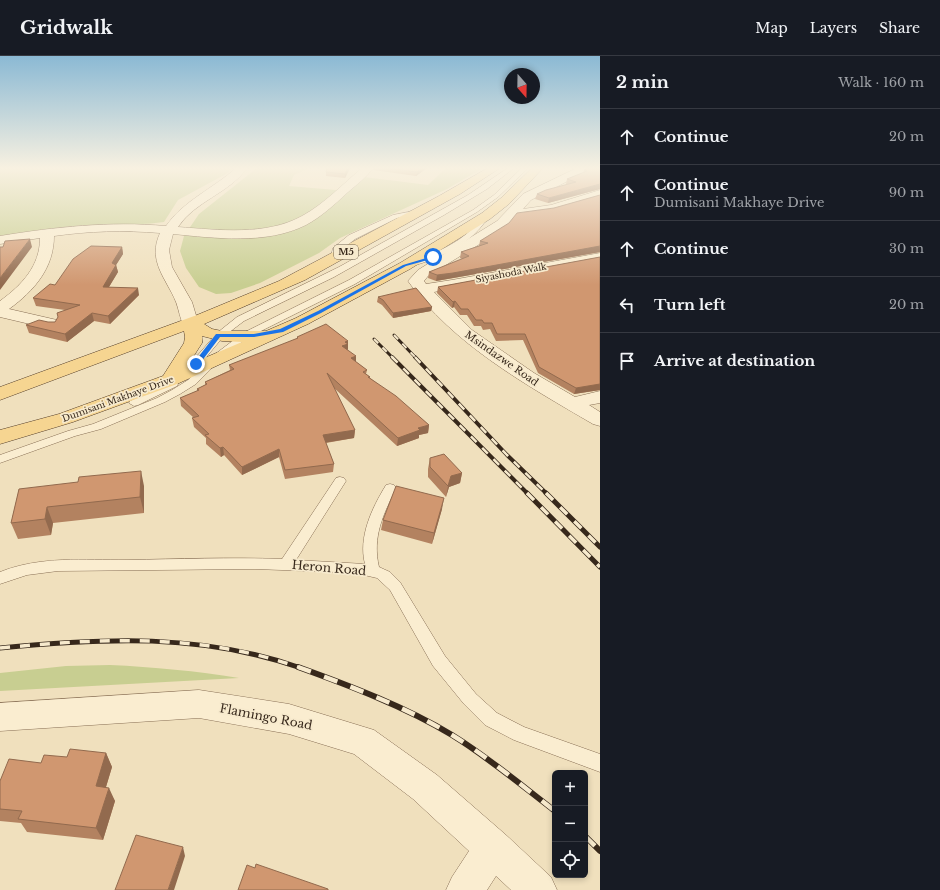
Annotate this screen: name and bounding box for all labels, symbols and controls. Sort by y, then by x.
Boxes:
text: Gridwalk [20,16,113,39]
text: Map [755,19,788,37]
text: Layers [810,19,857,37]
text: Share [879,19,920,37]
north arrow [504,68,540,104]
text: 2 min [616,72,669,93]
text: Walk · 160 m [838,74,924,91]
icon: ahead [616,126,638,148]
text: Continue [654,127,729,146]
text: 20 m [889,128,924,145]
text: Continue [654,175,729,194]
icon: ahead [616,182,638,204]
text: 90 m [889,184,924,201]
text: Dumisani Makhaye Drive [654,194,824,211]
icon: ahead [616,238,638,260]
text: Continue [654,239,729,258]
text: 30 m [889,240,924,257]
road number: M5 [334,245,358,259]
route start [424,248,442,266]
street label: Siyashoda Walk [474,260,548,285]
icon: left [616,294,638,316]
text: Turn left [654,295,725,314]
text: 20 m [889,296,924,313]
street label: Msindazwe Road [462,328,541,389]
icon: arrive [616,350,638,372]
text: Arrive at destination [654,351,815,370]
route end [187,355,205,373]
street label: Dumisani Makhaye Drive [61,373,175,424]
street label: Heron Road [291,557,367,578]
street label: Flamingo Road [218,700,314,733]
map controls [552,770,588,878]
button: + [552,770,588,806]
button: − [552,806,588,842]
button: locate [552,842,588,878]

